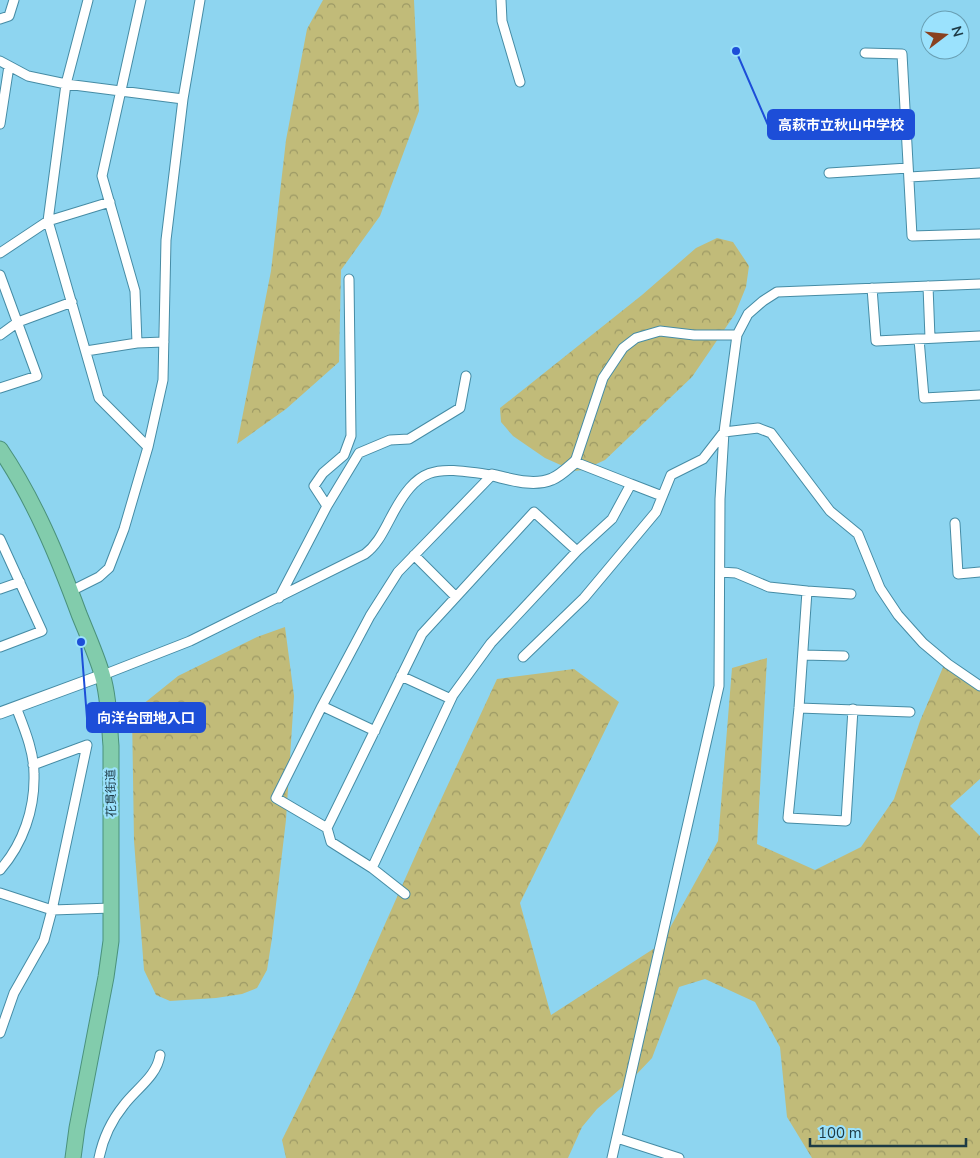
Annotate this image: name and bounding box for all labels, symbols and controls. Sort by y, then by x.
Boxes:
north arrow [920,10,970,60]
text: N [946,24,968,39]
callout: 高萩市立秋山中学校 [768,110,914,139]
text: 高萩市立秋山中学校 [778,116,904,135]
callout: 向洋台団地入口 [87,703,205,732]
text: 向洋台団地入口 [97,709,195,728]
street label: 花貫街道 [103,769,119,817]
scale bar [810,1116,966,1148]
text: 100 m [818,1123,862,1143]

